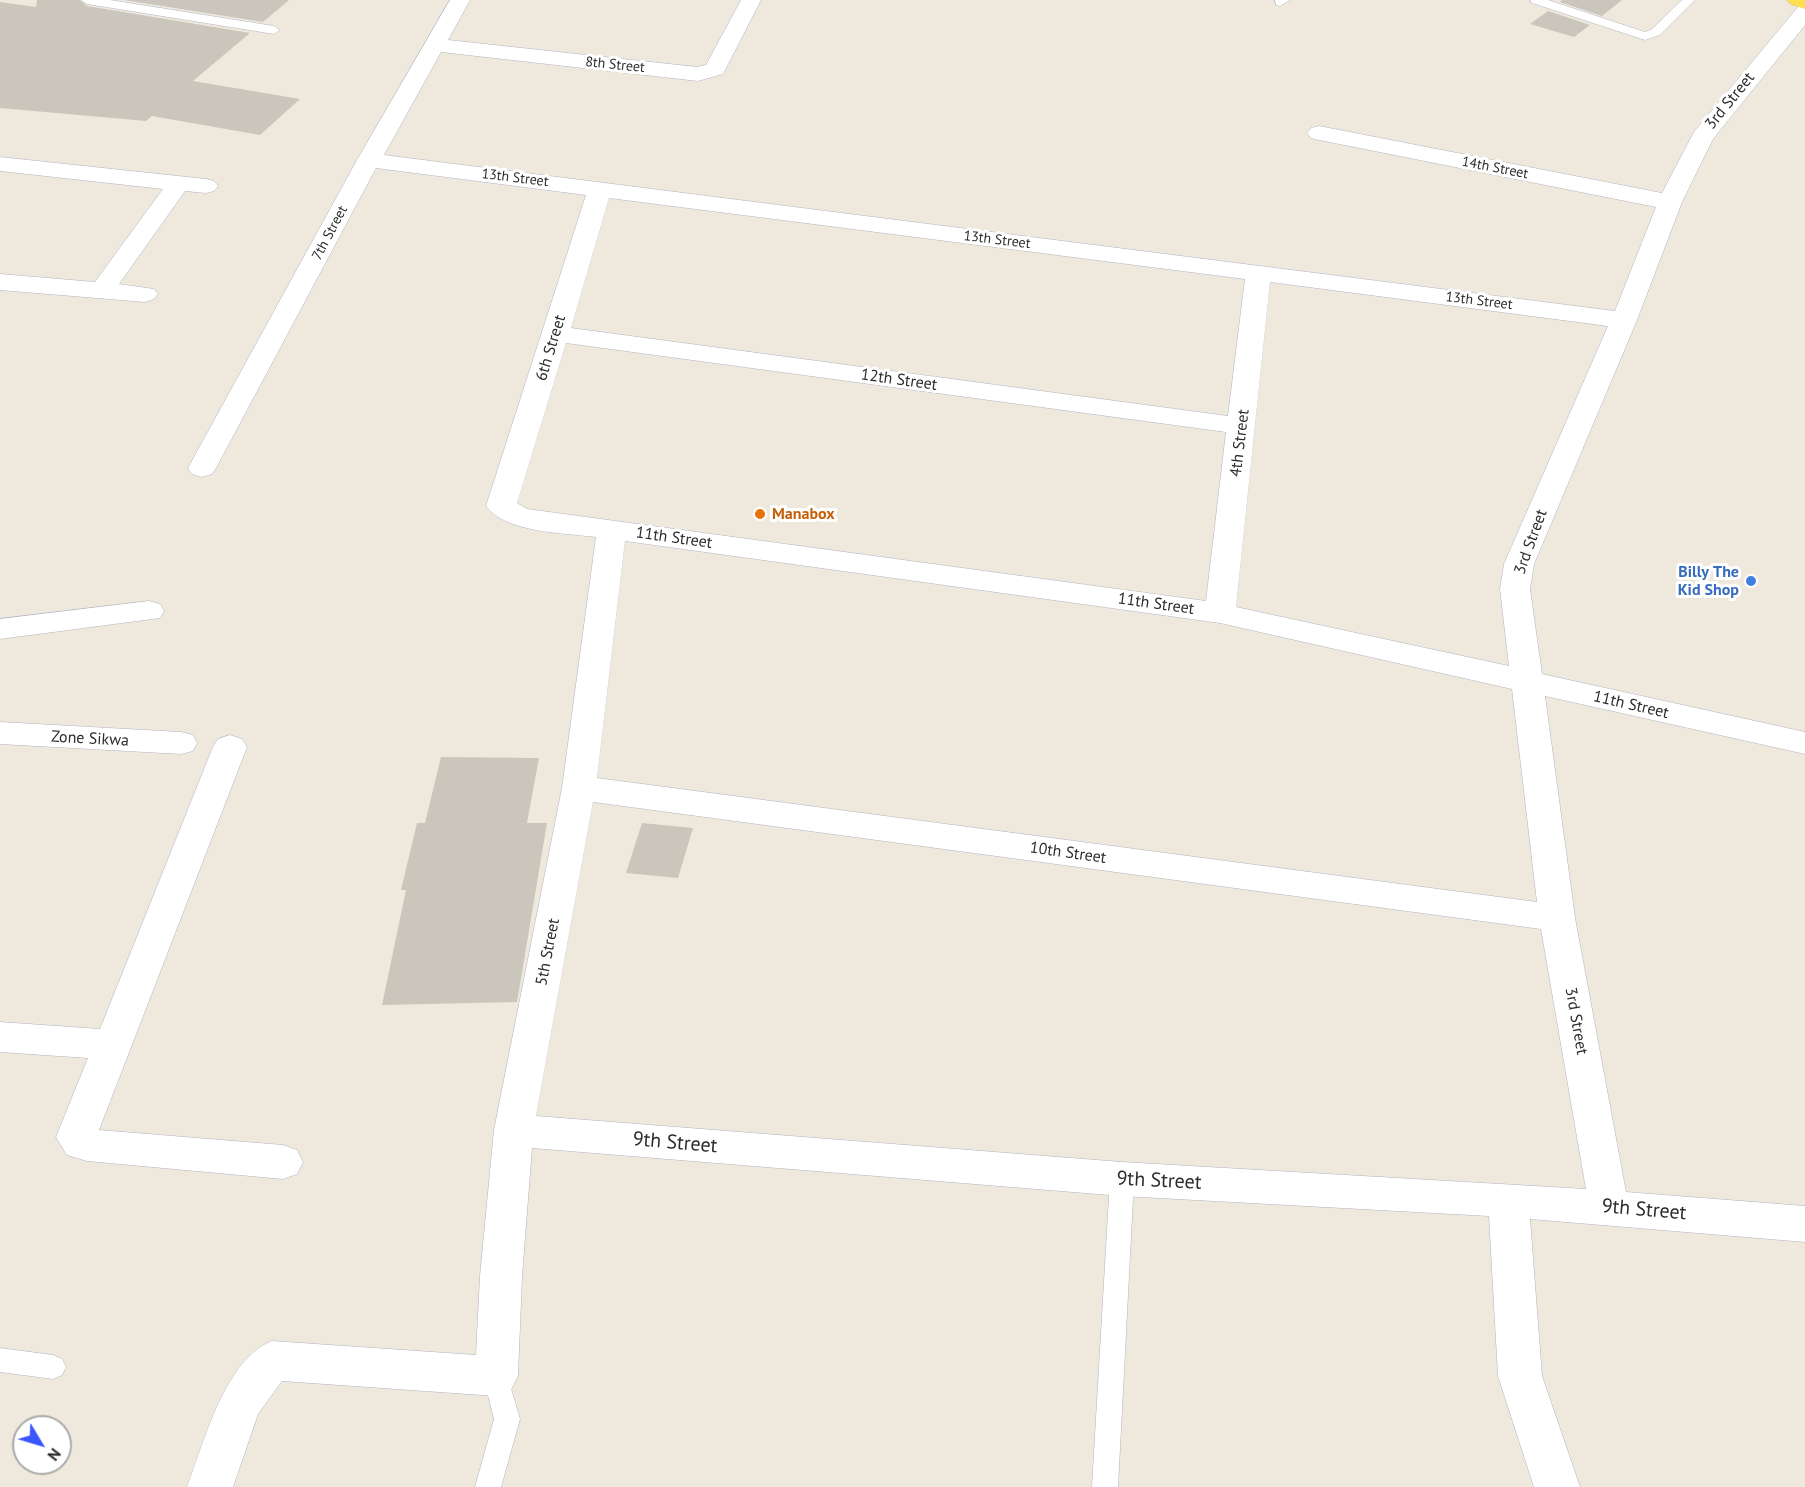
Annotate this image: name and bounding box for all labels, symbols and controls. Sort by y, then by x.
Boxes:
street label: 8th Street [585,54,645,76]
street label: 3rd Street [1701,69,1759,133]
street label: 14th Street [1460,153,1530,183]
street label: 13th Street [481,166,549,190]
street label: 7th Street [309,203,351,263]
street label: 13th Street [963,228,1031,252]
street label: 13th Street [1445,289,1513,313]
street label: 6th Street [532,313,570,383]
street label: 12th Street [860,365,938,395]
street label: 4th Street [1226,408,1254,478]
place label: Manabox [772,504,835,524]
marker: Manabox [753,507,767,521]
street label: 3rd Street [1510,507,1552,577]
street label: 11th Street [635,523,713,553]
place label: Billy The Kid Shop [1678,562,1739,600]
marker: Billy The Kid Shop [1744,574,1758,588]
street label: 11th Street [1117,589,1195,619]
street label: 11th Street [1591,687,1671,723]
street label: Zone Sikwa [51,727,129,751]
street label: 10th Street [1029,838,1107,868]
street label: 5th Street [532,917,564,987]
street label: 3rd Street [1561,986,1591,1056]
street label: 9th Street [632,1127,718,1159]
street label: 9th Street [1116,1167,1202,1195]
street label: 9th Street [1601,1194,1687,1226]
north arrow [12,1415,72,1475]
text: N [43,1445,66,1465]

